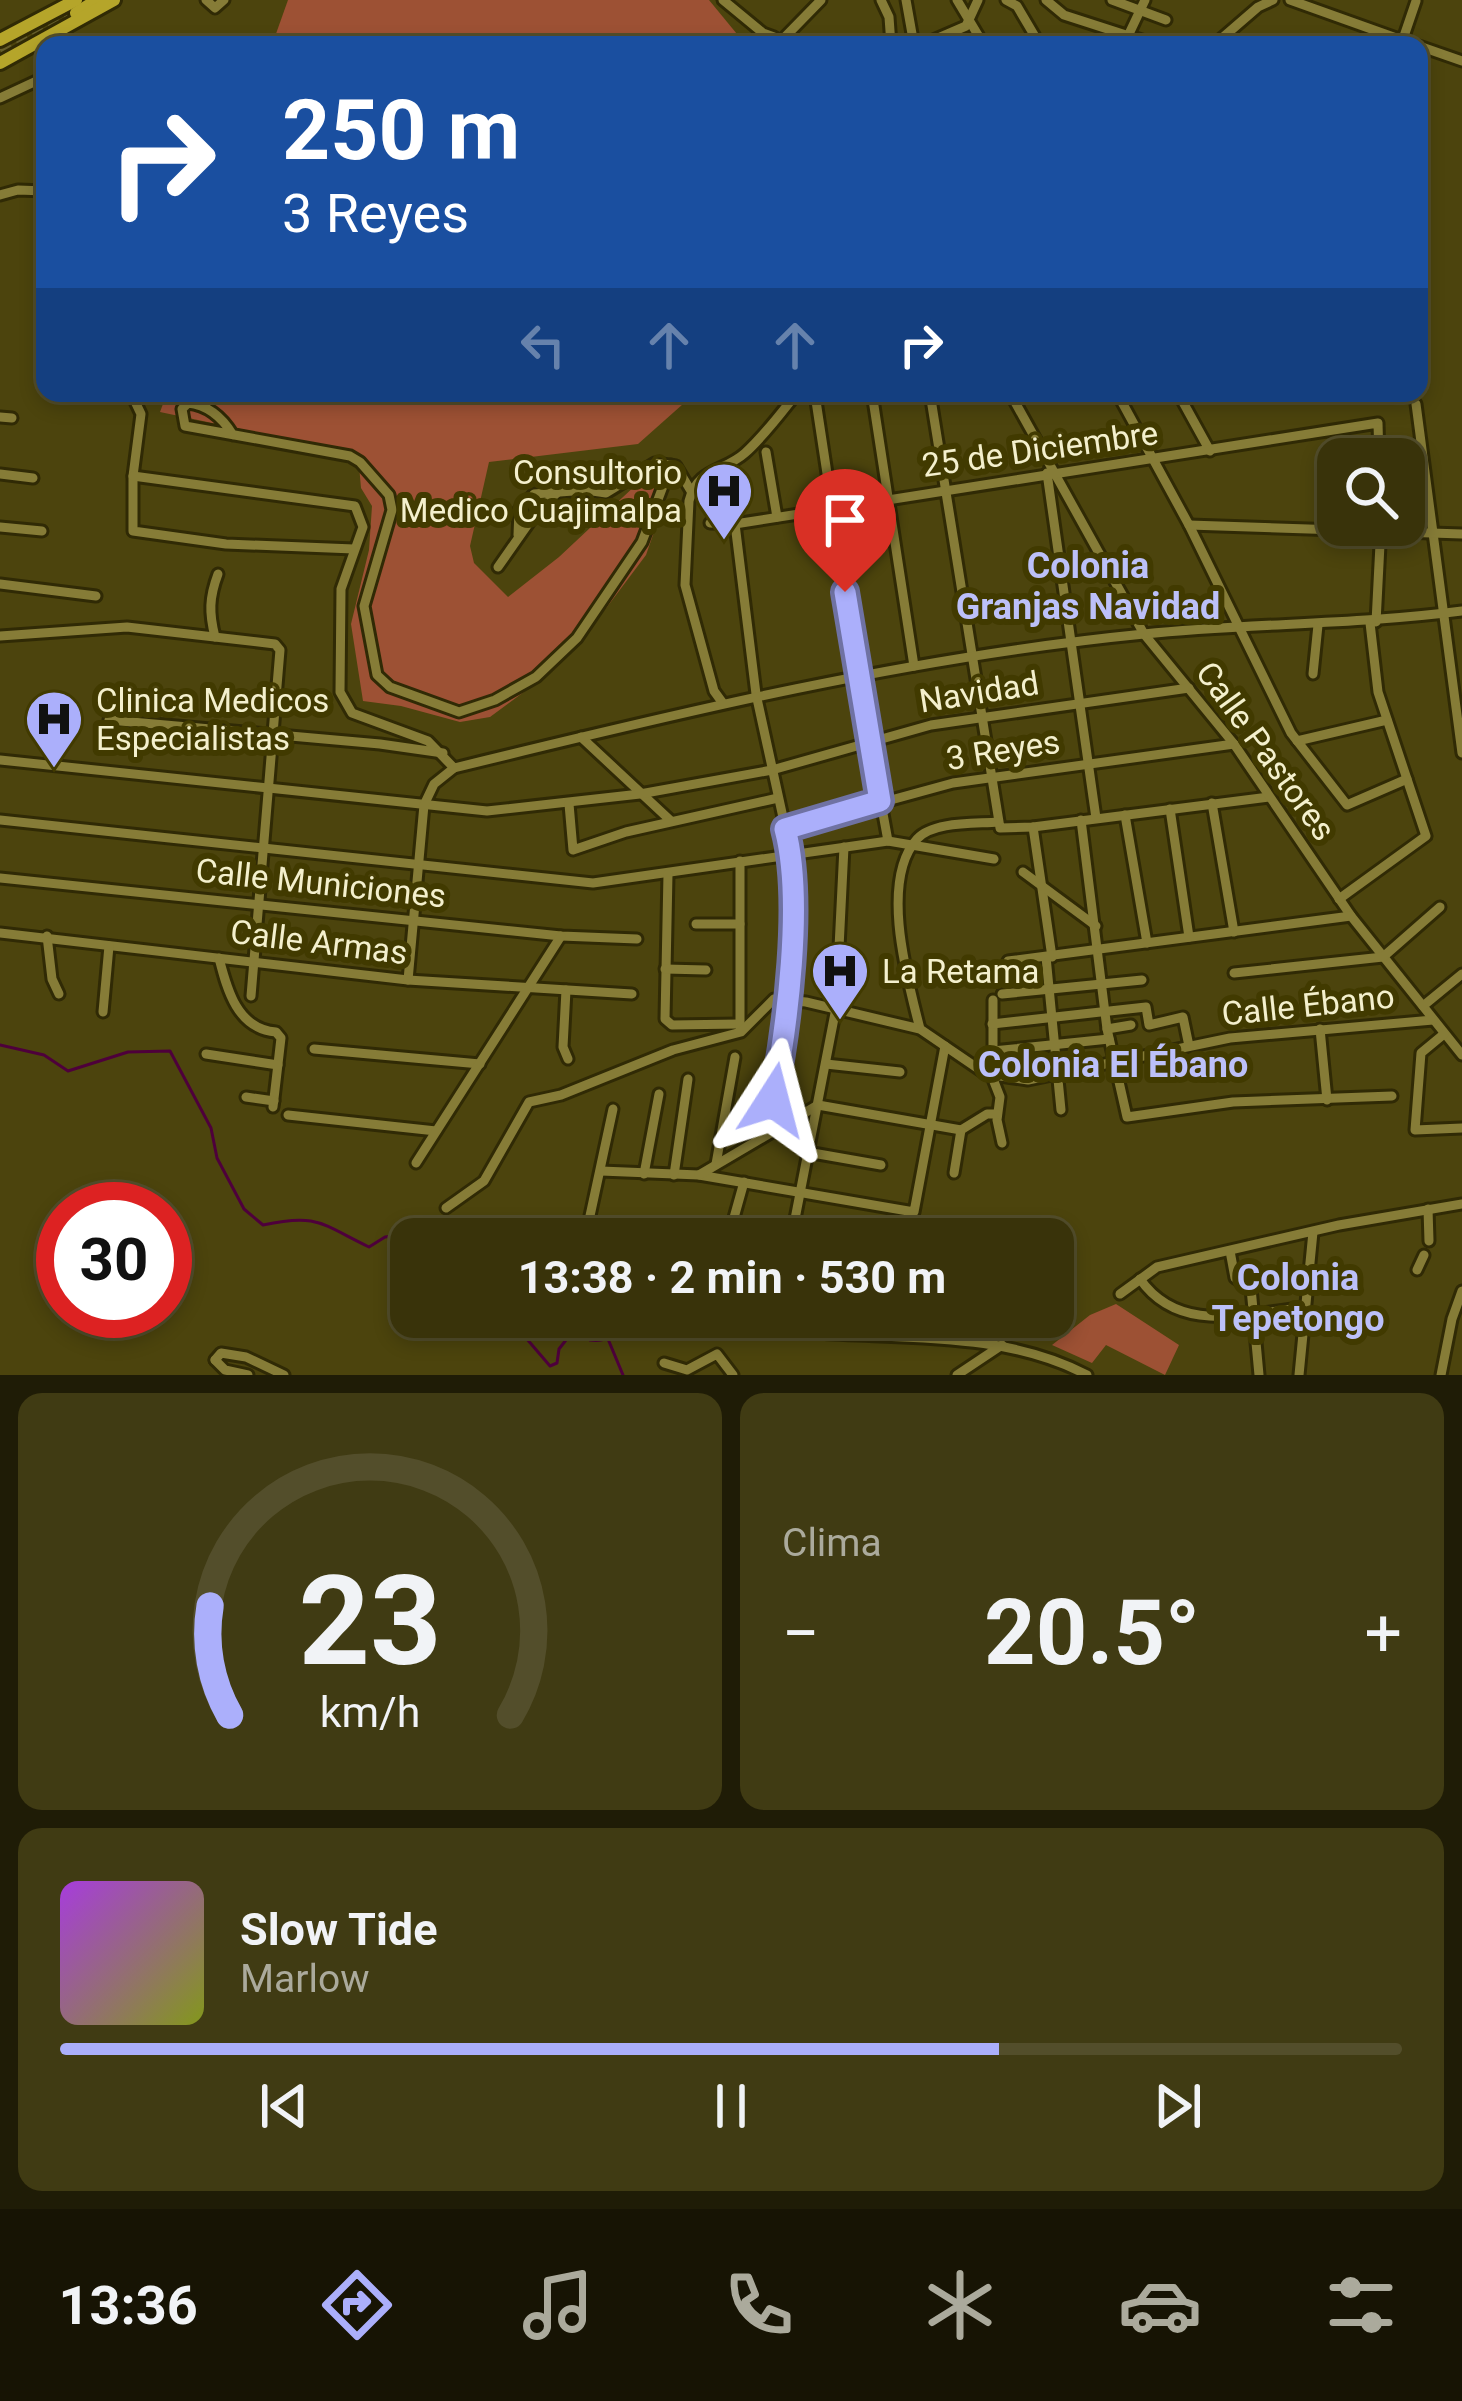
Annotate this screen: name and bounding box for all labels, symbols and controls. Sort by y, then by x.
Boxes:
text: 250 m [282,81,520,180]
icon: right [84,84,240,240]
text: 3 Reyes [282,182,469,245]
icon: left [510,312,576,378]
icon: ahead [636,312,702,378]
icon: ahead [762,312,828,378]
icon: right [888,312,954,378]
street label: 25 de Diciembre [919,413,1161,485]
map controls [1317,438,1425,546]
button: search [1317,438,1425,546]
place label: Consultorio Medico Cuajimalpa [400,453,682,530]
hospital icon: Consultorio Medico Cuajimalpa [693,460,755,542]
pin [794,469,896,592]
icon: arrive [812,487,878,553]
district label: Colonia Granjas Navidad [956,545,1220,628]
street label: Calle Pastores [1188,654,1344,848]
street label: Navidad [916,663,1042,721]
place label: Clinica Medicos Especialistas [96,681,329,758]
hospital icon: Clinica Medicos Especialistas [23,688,85,770]
street label: 3 Reyes [944,722,1062,778]
street label: Calle Municiones [194,850,448,916]
street label: Calle Armas [228,912,410,972]
hospital icon: La Retama [809,940,871,1022]
place label: La Retama [882,952,1039,991]
street label: Calle Ébano [1220,977,1396,1033]
position arrow [710,1037,836,1163]
district label: Colonia El Ébano [978,1043,1248,1086]
speed limit sign: 30 [36,1182,192,1338]
text: 13:38 · 2 min · 530 m [518,1251,946,1304]
district label: Colonia Tepetongo [1212,1257,1384,1340]
text: Clima [782,1520,882,1566]
text: 23 [298,1548,442,1694]
text: 20.5° [984,1581,1200,1686]
text: − [782,1595,820,1672]
text: + [1365,1595,1402,1672]
text: km/h [320,1686,420,1736]
text: Slow Tide [240,1903,438,1956]
text: Marlow [240,1956,370,2002]
icon: previous [251,2073,317,2139]
icon: pause [698,2073,764,2139]
icon: next [1145,2073,1211,2139]
icon: directions [315,2263,399,2347]
icon: music [516,2263,600,2347]
icon: phone [717,2263,801,2347]
icon: climate [918,2263,1002,2347]
icon: car [1118,2263,1202,2347]
icon: filters [1319,2263,1403,2347]
text: 13:36 [58,2274,198,2337]

